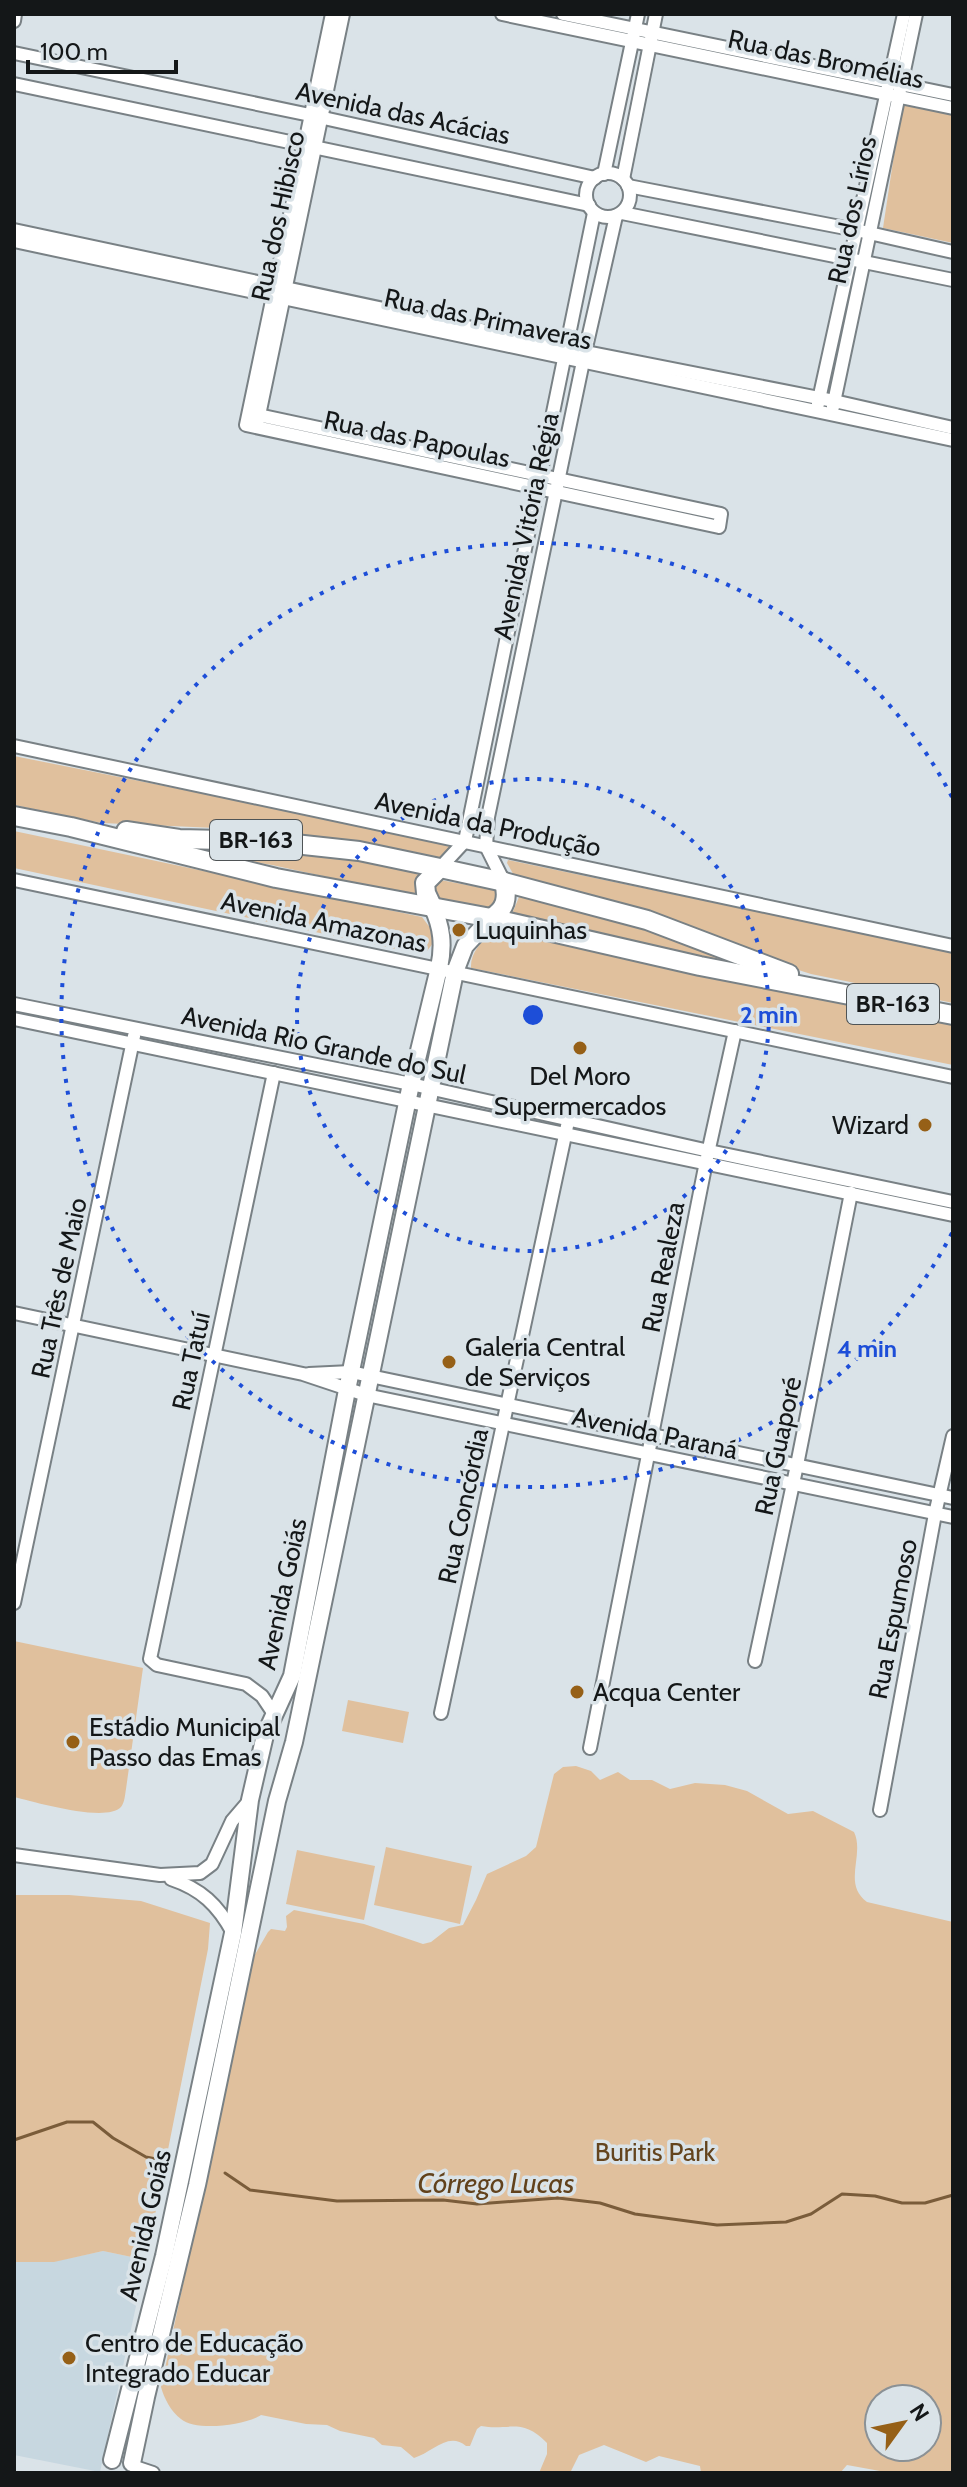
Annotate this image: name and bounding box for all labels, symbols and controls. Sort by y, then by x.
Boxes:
street label: Rua das Bromélias [725,23,927,95]
scale bar [28,24,176,74]
text: 100 m [40,37,108,66]
street label: Avenida das Acácias [293,75,513,151]
street label: Rua dos Hibisco [244,128,312,304]
street label: Rua dos Lírios [821,133,883,287]
street label: Rua das Primaveras [381,281,595,357]
street label: Rua das Papoulas [321,404,513,474]
street label: Avenida Vitória Régia [486,409,566,642]
street label: Avenida da Produção [372,784,604,864]
road number: BR-163 [210,820,302,860]
street label: Avenida Amazonas [218,885,430,959]
place label: Luquinhas [475,914,587,946]
marker: Luquinhas [450,921,468,939]
road number: BR-163 [847,984,939,1024]
street label: Avenida Rio Grande do Sul [179,999,469,1091]
text: 2 min [740,1000,798,1029]
centre of rings [519,1001,547,1029]
marker: Del Moro Supermercados [571,1039,589,1057]
place label: Del Moro Supermercados [494,1060,666,1122]
place label: Wizard [832,1109,909,1141]
marker: Wizard [916,1116,934,1134]
street label: Rua Três de Maio [24,1195,94,1381]
street label: Rua Realeza [635,1198,691,1335]
street label: Rua Tatuí [165,1308,217,1413]
place label: Galeria Central de Serviços [465,1331,625,1393]
text: 4 min [837,1334,897,1363]
marker: Galeria Central de Serviços [440,1353,458,1371]
street label: Rua Guaporé [748,1374,808,1518]
street label: Avenida Paraná [569,1400,741,1466]
street label: Rua Concórdia [431,1425,495,1587]
street label: Avenida Goiás [250,1515,314,1673]
street label: Rua Espumoso [862,1536,924,1702]
place label: Acqua Center [593,1676,741,1708]
marker: Acqua Center [568,1683,586,1701]
place label: Estádio Municipal Passo das Emas [89,1711,280,1773]
marker: Estádio Municipal Passo das Emas [64,1733,82,1751]
park label: Buritis Park [595,2136,716,2168]
street label: Avenida Goiás [112,2146,178,2304]
water label: Córrego Lucas [418,2166,575,2200]
place label: Centro de Educação Integrado Educar [85,2327,304,2389]
marker: Centro de Educação Integrado Educar [60,2349,78,2367]
north arrow [863,2383,943,2463]
text: N [904,2399,935,2426]

